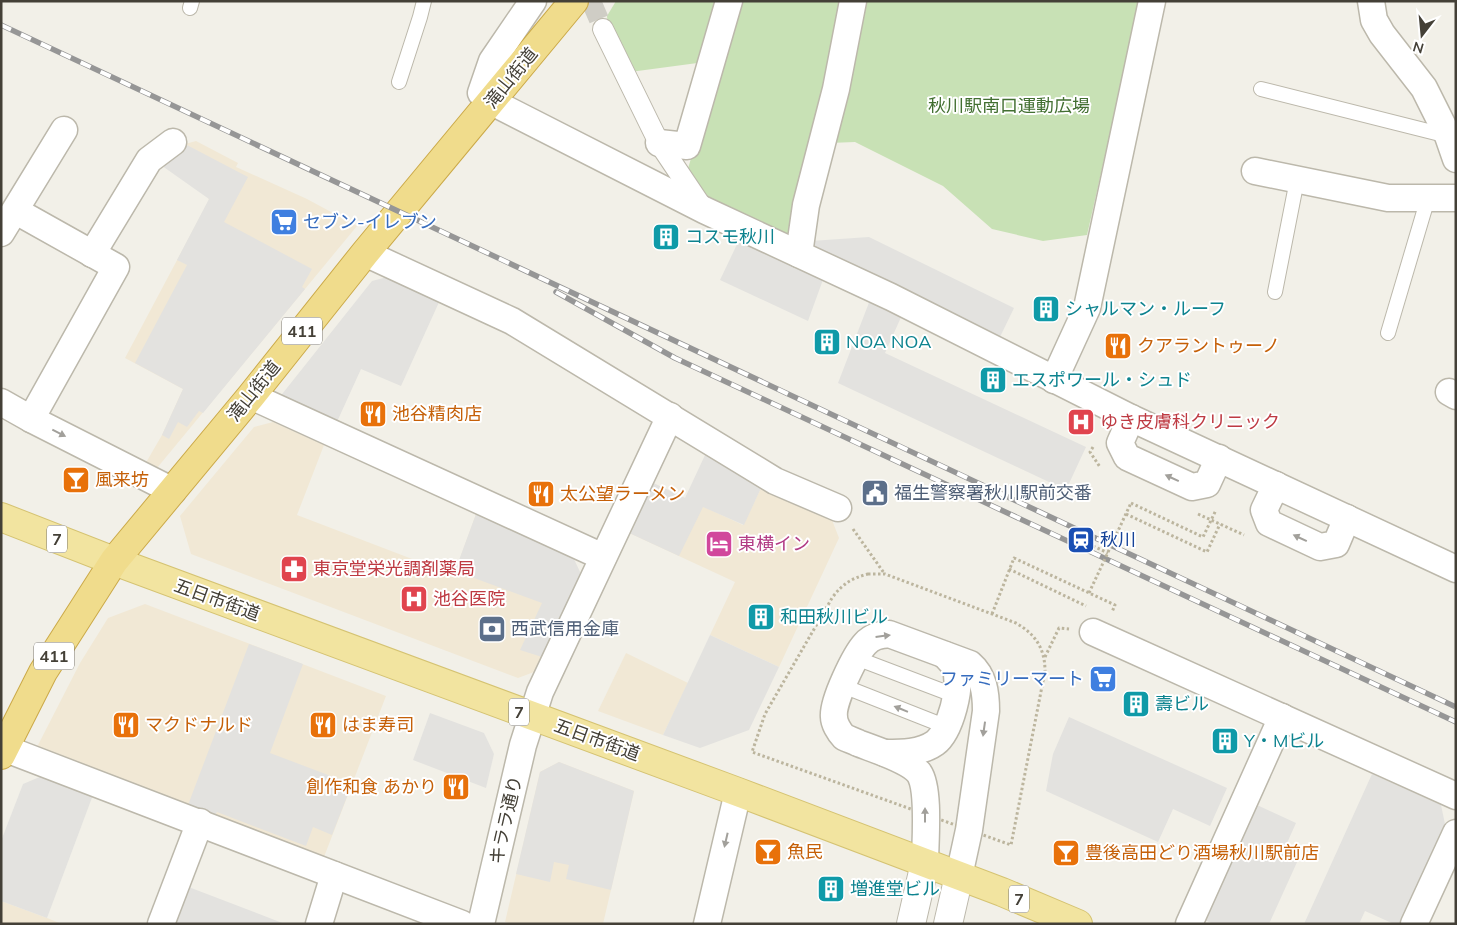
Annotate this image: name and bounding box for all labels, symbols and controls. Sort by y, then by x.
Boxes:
north arrow [1397,10,1447,60]
text: N [1411,37,1426,58]
street label: 滝山街道 [479,42,542,113]
park label: 秋川駅南口運動広場 [928,94,1090,117]
supermarket icon: セブン-イレブン [269,207,299,237]
place label: セブン-イレブン [303,210,437,233]
building icon: コスモ秋川 [651,222,681,252]
place label: コスモ秋川 [685,225,775,248]
building icon: シャルマン・ルーフ [1031,294,1061,324]
place label: シャルマン・ルーフ [1065,297,1226,320]
road number: 411 [282,318,322,344]
building icon: NOA NOA [812,327,842,357]
place label: NOA NOA [846,330,931,353]
restaurant icon: クアラントゥーノ [1103,331,1133,361]
place label: クアラントゥーノ [1137,334,1280,357]
street label: 滝山街道 [222,355,285,426]
building icon: エスポワール・シュド [978,365,1008,395]
place label: エスポワール・シュド [1012,368,1192,391]
restaurant icon: 池谷精肉店 [358,399,388,429]
place label: 池谷精肉店 [392,402,482,425]
hospital icon: ゆき皮膚科クリニック [1066,407,1096,437]
place label: ゆき皮膚科クリニック [1100,410,1280,433]
one-way arrow [52,429,67,438]
bar icon: 風来坊 [61,465,91,495]
place label: 風来坊 [95,468,149,491]
one-way arrow [1165,474,1179,482]
public building icon: 福生警察署秋川駅前交番 [860,478,890,508]
restaurant icon: 太公望ラーメン [526,479,556,509]
place label: 福生警察署秋川駅前交番 [894,481,1092,504]
place label: 太公望ラーメン [560,482,685,505]
station icon: 秋川 [1066,525,1096,555]
road number: 7 [47,526,67,552]
place label: 秋川 [1100,528,1136,551]
hotel icon: 東横イン [704,529,734,559]
place label: 東横イン [738,532,810,555]
one-way arrow [1293,534,1307,542]
pharmacy icon: 東京堂栄光調剤薬局 [279,554,309,584]
place label: 東京堂栄光調剤薬局 [313,557,475,580]
street label: 五日市街道 [171,573,263,626]
hospital icon: 池谷医院 [399,584,429,614]
place label: 池谷医院 [433,587,505,610]
building icon: 和田秋川ビル [746,602,776,632]
place label: 和田秋川ビル [780,605,888,628]
bank icon: 西武信用金庫 [477,614,507,644]
place label: 西武信用金庫 [511,617,619,640]
one-way arrow [875,632,891,640]
road number: 411 [34,642,74,669]
supermarket icon: ファミリーマート [1088,664,1118,694]
place label: ファミリーマート [940,667,1084,690]
building icon: 壽ビル [1121,689,1151,719]
place label: 壽ビル [1155,692,1209,715]
road number: 7 [509,699,529,726]
one-way arrow [894,705,909,712]
restaurant icon: マクドナルド [111,710,141,740]
restaurant icon: はま寿司 [308,710,338,740]
place label: マクドナルド [145,713,253,736]
place label: はま寿司 [342,713,414,736]
street label: 五日市街道 [551,713,643,766]
one-way arrow [980,721,988,737]
building icon: Y・Mビル [1210,726,1240,756]
place label: Y・Mビル [1243,729,1324,752]
restaurant icon: 創作和食 あかり [441,772,471,802]
street label: キララ通り [484,773,527,866]
place label: 創作和食 あかり [306,775,437,798]
one-way arrow [921,806,929,822]
one-way arrow [722,832,730,847]
bar icon: 魚民 [753,837,783,867]
bar icon: 豊後高田どり酒場秋川駅前店 [1051,838,1081,868]
place label: 魚民 [787,840,823,863]
place label: 豊後高田どり酒場秋川駅前店 [1085,841,1319,864]
building icon: 増進堂ビル [816,874,846,904]
place label: 増進堂ビル [850,877,940,900]
road number: 7 [1009,886,1029,912]

